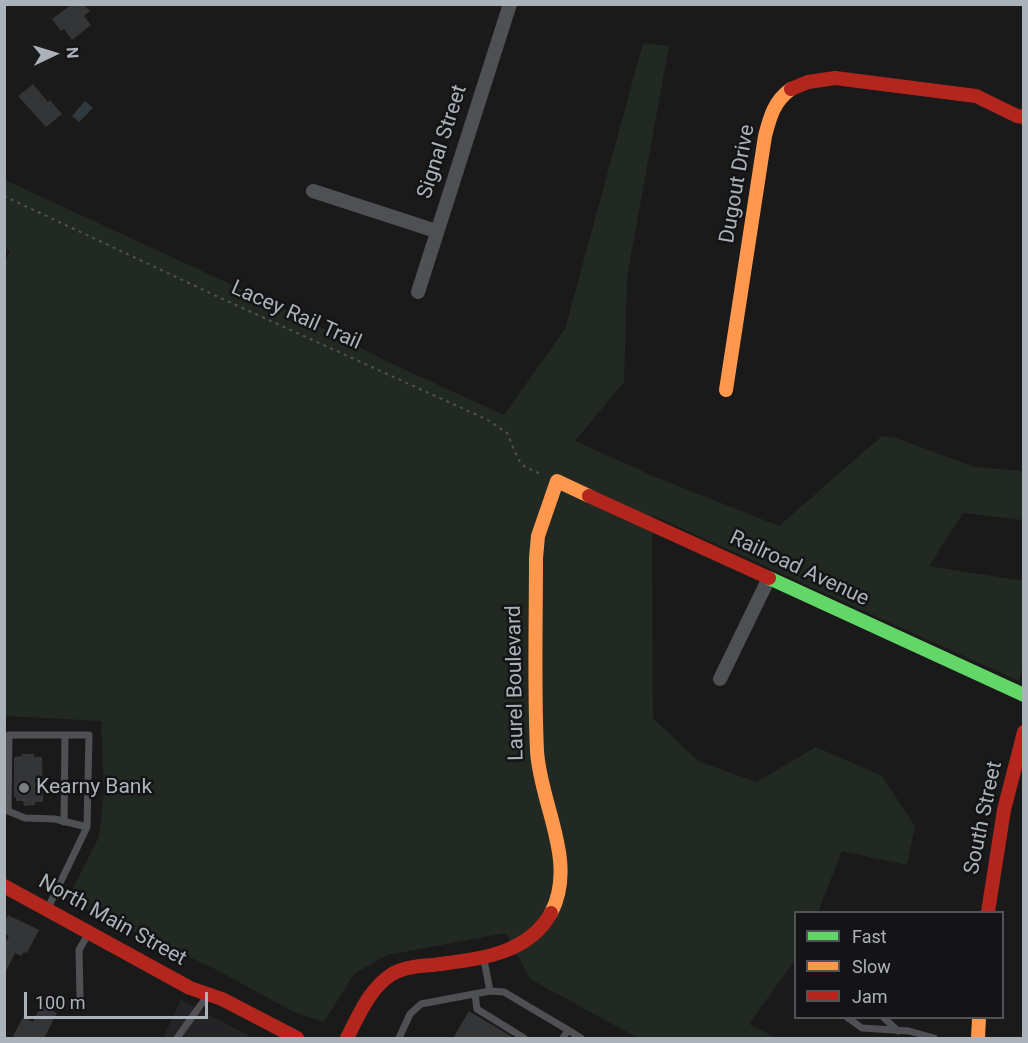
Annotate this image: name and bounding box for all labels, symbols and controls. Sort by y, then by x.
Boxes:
north arrow [24,24,84,84]
text: N [63,46,82,59]
street label: Signal Street [413,82,473,202]
street label: Dugout Drive [715,123,761,245]
street label: Lacey Rail Trail [227,276,365,356]
street label: Railroad Avenue [725,526,873,612]
street label: Laurel Boulevard [502,605,530,761]
street label: South Street [960,759,1008,877]
place label: Kearny Bank [36,775,152,801]
marker: Kearny Bank [17,781,31,795]
street label: North Main Street [34,870,190,972]
legend [794,911,1004,1019]
text: Fast [852,926,887,947]
text: Slow [852,956,891,977]
scale bar [27,980,212,1018]
text: Jam [852,986,888,1007]
text: 100 m [35,992,86,1013]

